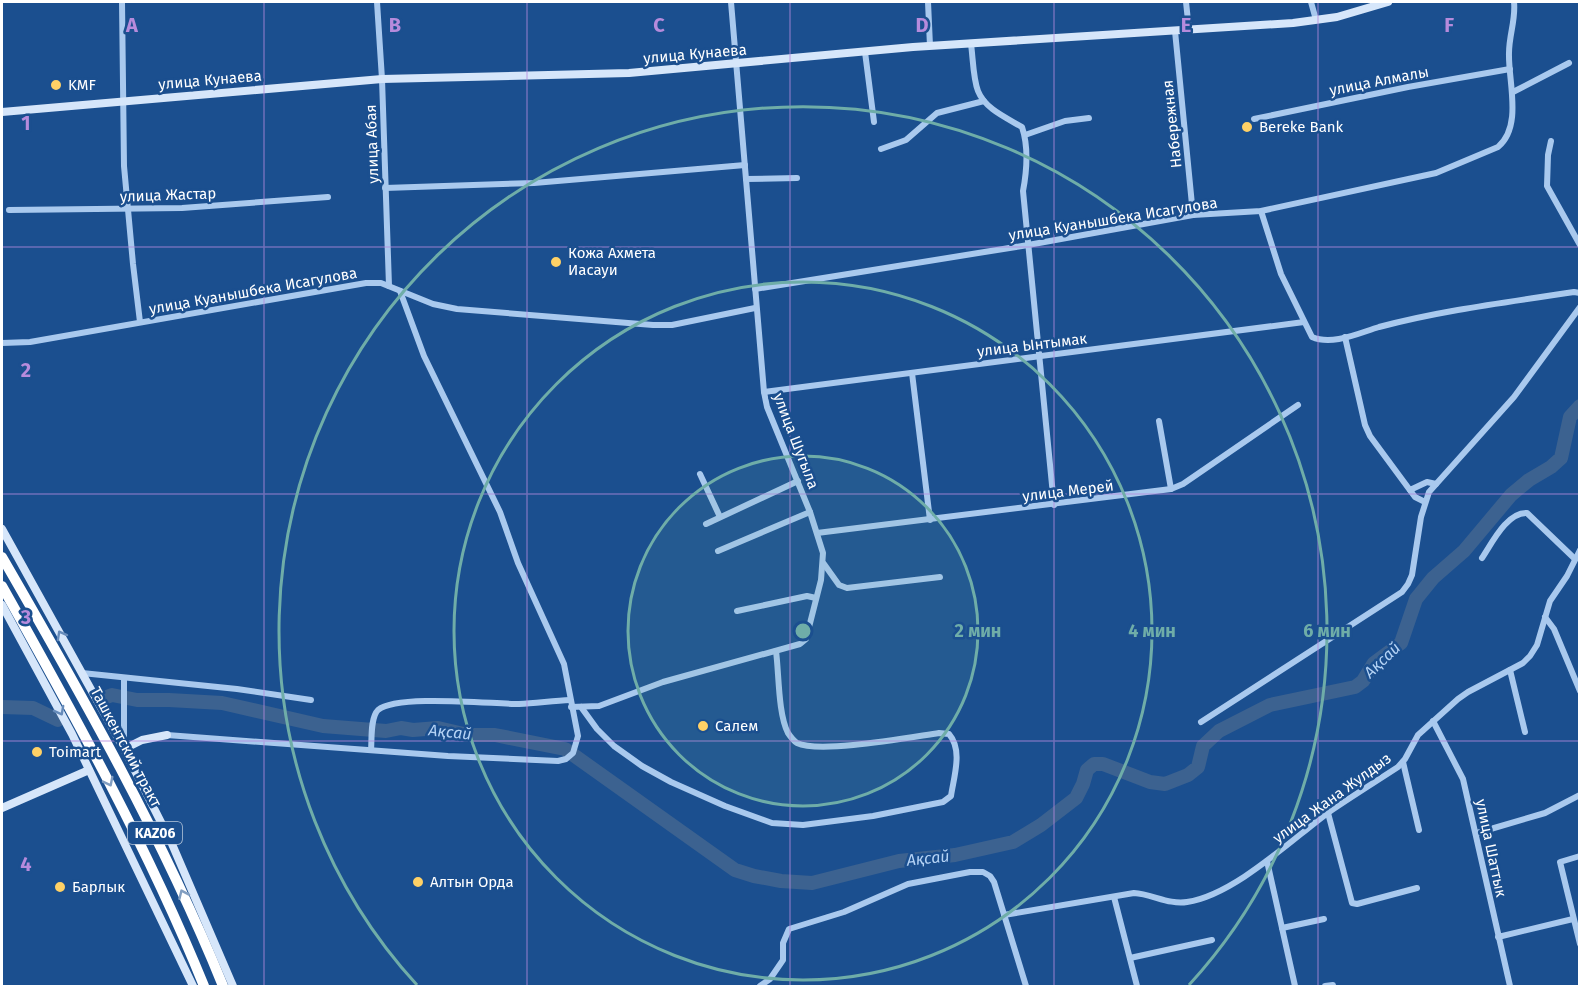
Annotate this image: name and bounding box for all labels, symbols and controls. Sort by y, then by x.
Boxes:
text: A [125,13,139,37]
text: B [389,13,401,37]
text: C [653,13,665,37]
text: D [915,13,929,37]
text: E [1181,13,1191,37]
text: F [1444,13,1454,37]
street label: улица Кунаева [643,41,747,67]
street label: улица Алмалы [1328,63,1430,99]
street label: улица Кунаева [158,67,262,93]
place label: KMF [68,76,96,94]
marker: KMF [49,78,63,92]
street label: Набережная [1158,79,1186,169]
street label: улица Абая [362,104,382,184]
text: 1 [21,111,31,135]
place label: Bereke Bank [1259,118,1344,136]
marker: Bereke Bank [1240,120,1254,134]
street label: улица Жастар [119,184,217,206]
street label: улица Куанышбека Исагулова [1007,194,1219,244]
place label: Кожа Ахмета Иасауи [568,244,656,279]
marker: Кожа Ахмета Иасауи [549,255,563,269]
street label: улица Куанышбека Исагулова [147,264,359,318]
street label: улица Ынтымак [976,329,1088,361]
text: 2 [21,358,31,382]
street label: улица Шугыла [769,390,823,492]
street label: улица Мерей [1021,476,1115,506]
text: 3 [20,605,31,629]
text: 2 мин [955,620,1001,642]
text: 4 мин [1128,620,1176,642]
text: 6 мин [1303,620,1351,642]
centre of rings [793,621,813,641]
one-way arrow [57,631,68,641]
water label: Ақсай [1359,638,1404,682]
street label: Ташкентский тракт [87,684,165,810]
one-way arrow [53,705,64,715]
place label: Салем [715,717,758,735]
marker: Салем [696,719,710,733]
water label: Ақсай [427,720,472,744]
place label: Toimart [49,743,102,761]
marker: Toimart [30,745,44,759]
street label: улица Жана Жулдыз [1269,749,1395,847]
one-way arrow [102,776,113,787]
street label: улица Шаттык [1472,797,1510,899]
road number: KАZ06 [128,822,182,844]
water label: Ақсай [905,846,950,870]
text: 4 [20,852,32,876]
place label: Алтын Орда [430,873,514,891]
marker: Алтын Орда [411,875,425,889]
place label: Барлык [72,878,125,896]
marker: Барлык [53,880,67,894]
one-way arrow [178,890,190,901]

